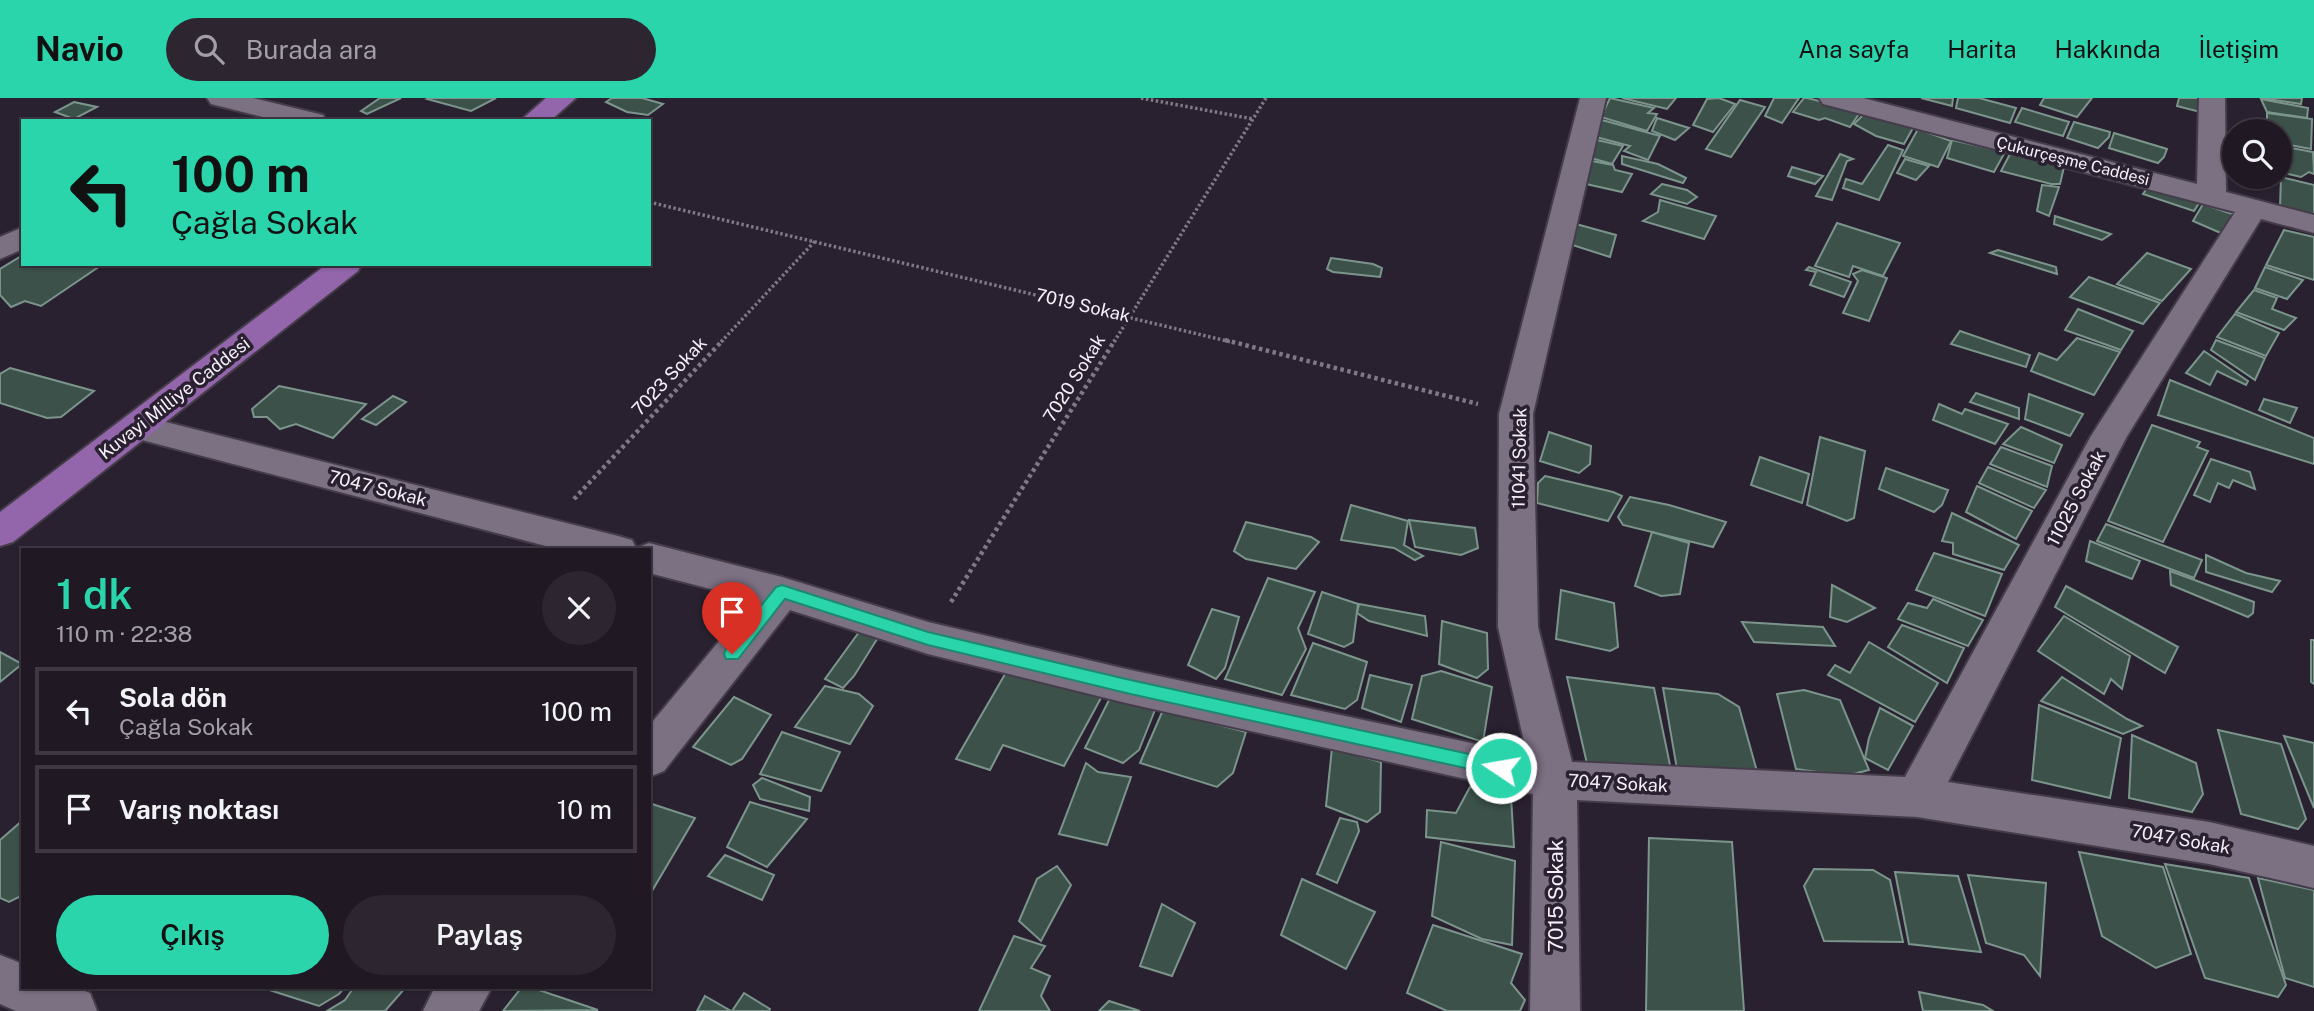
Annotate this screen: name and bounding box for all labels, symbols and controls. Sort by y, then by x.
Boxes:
search box [166,18,656,81]
text: Navio [35,30,124,68]
icon: search [190,30,228,68]
text: Burada ara [246,34,377,65]
text: Ana sayfa [1798,35,1909,63]
text: Harita [1947,35,2017,63]
text: Hakkında [2055,35,2160,63]
text: İletişim [2198,35,2279,63]
map controls [2222,119,2292,189]
button: search [2222,119,2292,189]
street label: Çukurçeşme Caddesi [1995,133,2151,189]
text: 100 m [171,145,310,203]
icon: left [56,147,147,238]
text: Çağla Sokak [171,204,358,241]
street label: 7019 Sokak [1034,284,1132,326]
street label: 7020 Sokak [1039,330,1109,426]
street label: 7023 Sokak [627,332,711,420]
street label: Kuvayi Milliye Caddesi [94,333,254,463]
street label: 11041 Sokak [1508,407,1530,509]
street label: 11025 Sokak [2042,447,2110,549]
street label: 7047 Sokak [327,466,429,510]
text: 1 dk [56,569,133,618]
button: close [542,571,616,645]
pin [702,582,762,654]
icon: arrive [713,593,751,631]
text: 110 m · 22:38 [56,620,192,647]
text: Sola dön [119,682,227,713]
icon: left [60,692,98,730]
text: 100 m [541,696,612,727]
text: Çağla Sokak [119,713,254,740]
position arrow [1464,731,1538,805]
street label: 7047 Sokak [1567,770,1669,796]
icon: arrive [60,790,98,828]
text: Varış noktası [119,794,279,825]
text: 10 m [557,794,612,825]
street label: 7047 Sokak [2130,820,2232,858]
street label: 7015 Sokak [1543,839,1568,953]
button: Çıkış [56,895,329,975]
button: Paylaş [343,895,616,975]

